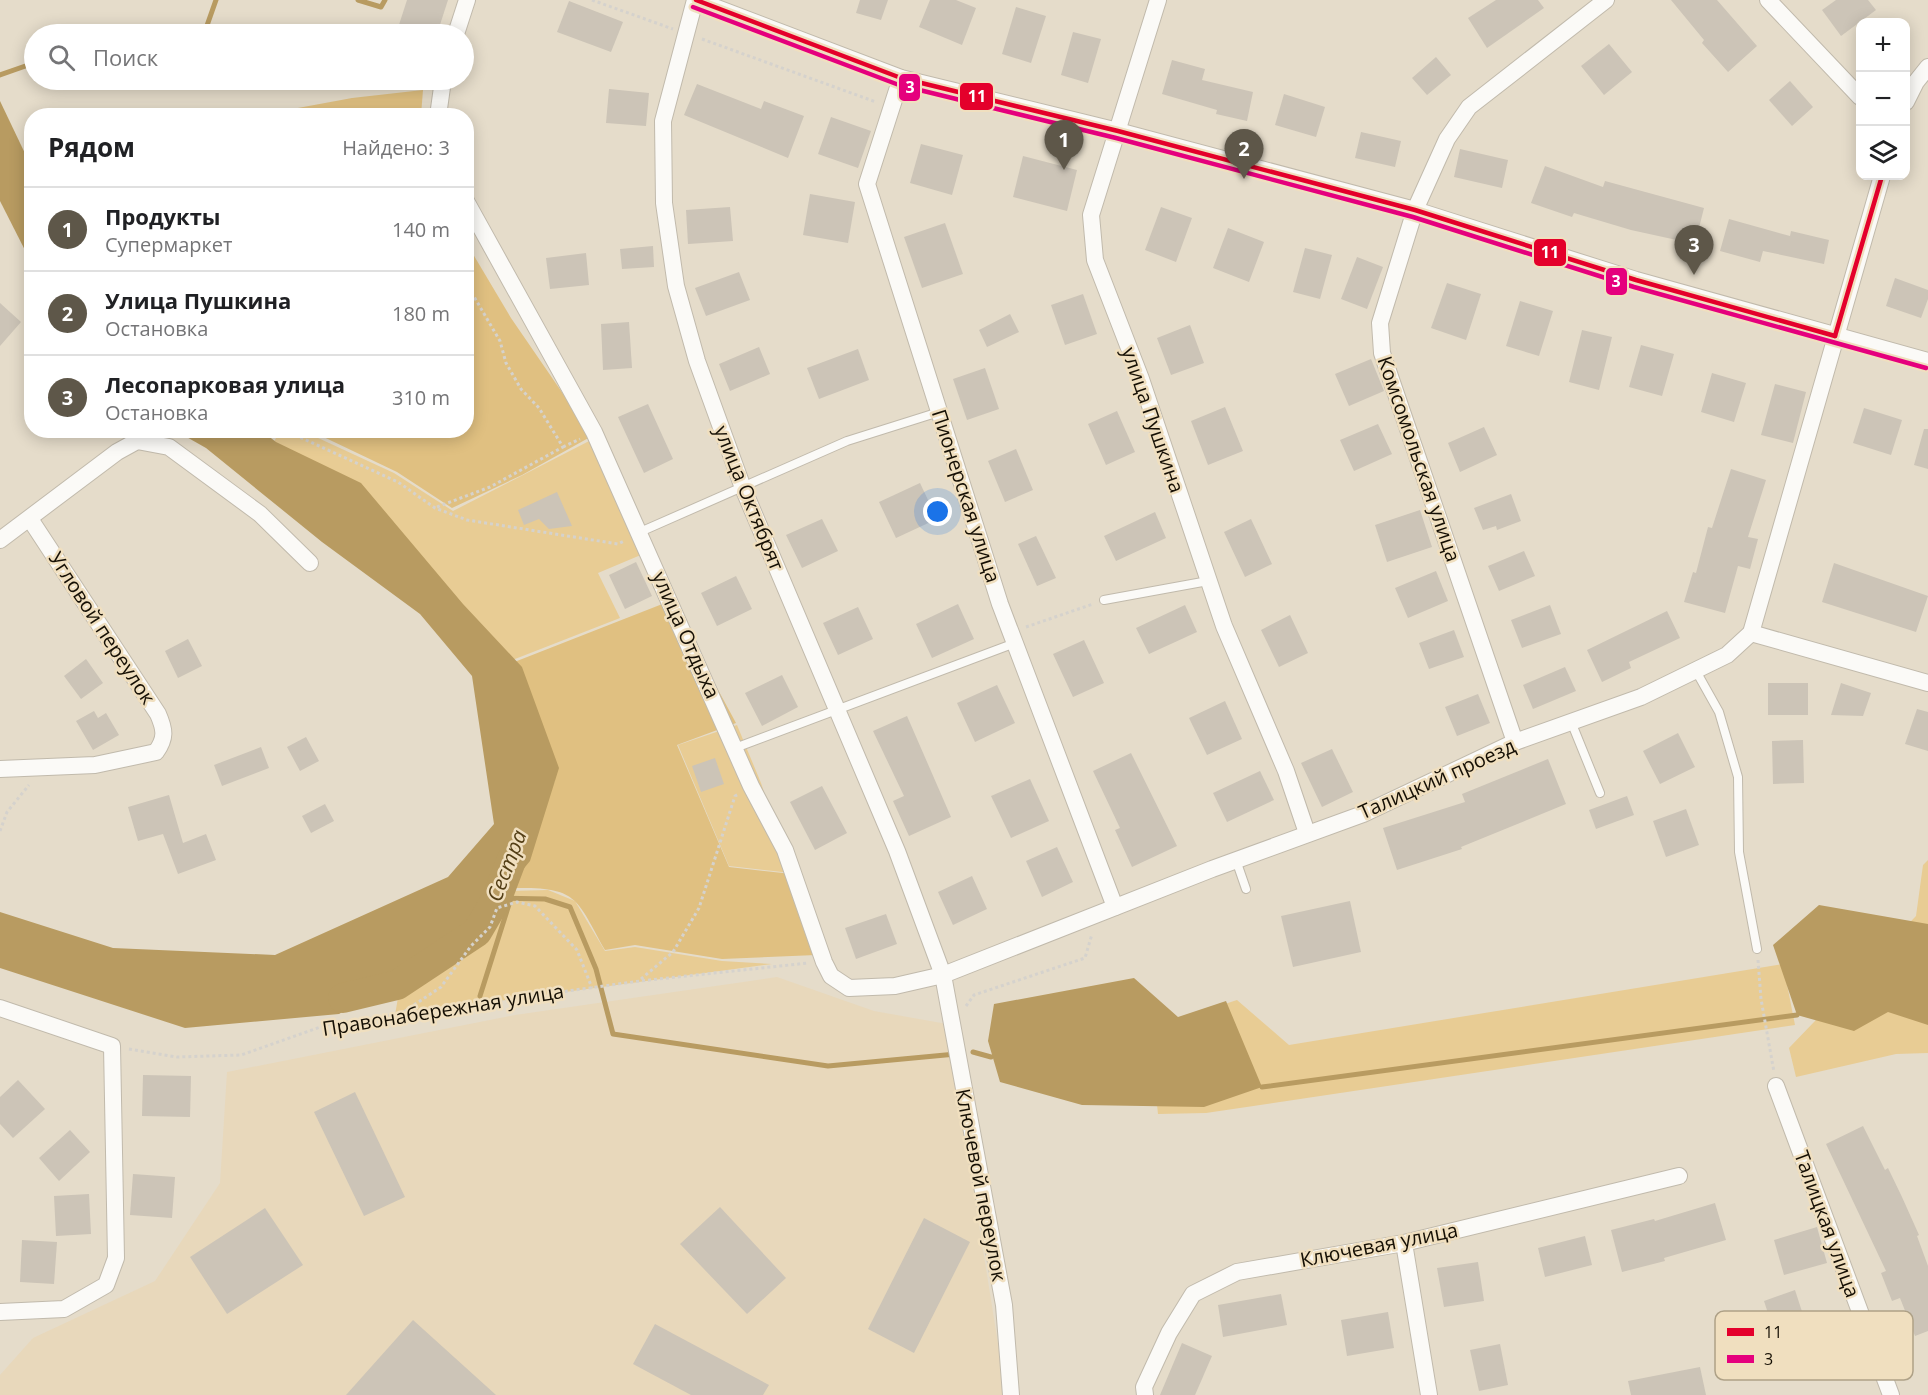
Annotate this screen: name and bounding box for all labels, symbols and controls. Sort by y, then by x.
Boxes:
map controls [1856,18,1910,180]
button: + [1856,18,1910,72]
search box [24,24,474,90]
icon: search [45,41,78,74]
text: Поиск [93,42,158,72]
button: − [1856,72,1910,126]
line badge: 3 [898,73,921,102]
text: 3 [905,76,915,98]
line badge: 11 [959,82,994,111]
text: 11 [968,85,986,107]
pin: 1 [1044,120,1084,170]
button: layers [1856,126,1910,180]
text: Рядом [48,129,135,165]
pin: 2 [1224,130,1264,179]
text: Найдено: 3 [342,134,450,161]
text: Продукты [105,201,221,231]
text: 1 [62,216,73,243]
text: 140 m [392,216,450,243]
pin: 3 [1674,226,1714,275]
text: Супермаркет [105,231,232,258]
line badge: 11 [1533,238,1567,267]
text: 11 [1541,241,1559,263]
line badge: 3 [1605,267,1628,296]
text: 3 [1611,270,1621,292]
text: Улица Пушкина [105,285,291,315]
text: 2 [62,300,73,327]
text: 180 m [392,300,450,327]
text: Остановка [105,315,208,342]
street label: улица Пушкина [1116,343,1191,496]
street label: Комсомольская улица [1372,353,1467,565]
text: Лесопарковая улица [105,369,345,399]
text: 3 [62,384,73,411]
text: 310 m [392,384,450,411]
text: Остановка [105,399,208,426]
street label: Пионерская улица [926,406,1007,586]
street label: улица Октябрят [708,421,791,574]
your location [923,497,952,526]
street label: Угловой переулок [43,546,162,710]
street label: улица Отдыха [646,567,727,703]
street label: Талицкий проезд [1354,732,1520,825]
water label: Сестра [480,826,533,906]
street label: Правонабережная улица [320,977,566,1042]
street label: Ключевой переулок [950,1086,1014,1284]
street label: Талицкая улица [1788,1147,1867,1301]
street label: Ключевая улица [1298,1216,1460,1273]
legend [1715,1311,1913,1380]
text: 11 [1764,1321,1782,1343]
text: 3 [1764,1348,1773,1370]

